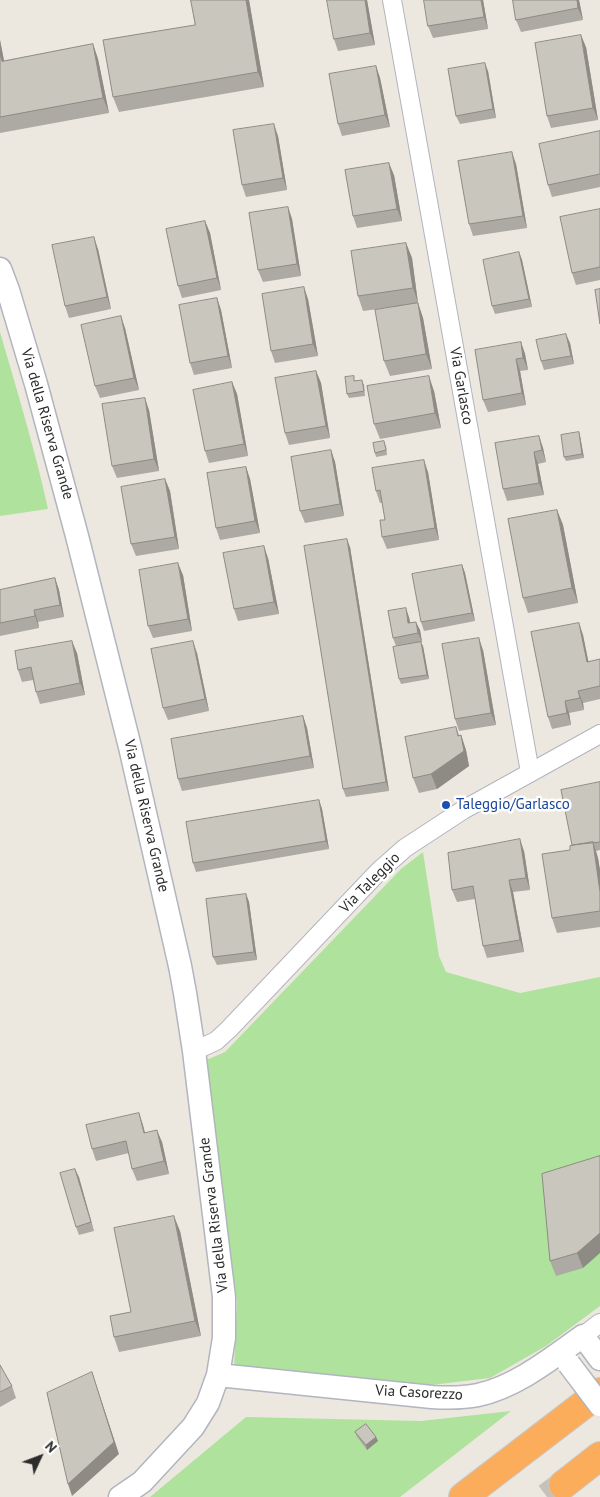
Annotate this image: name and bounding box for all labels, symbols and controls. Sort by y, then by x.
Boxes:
street label: Via della Riserva Grande [17,346,77,502]
street label: Via Garlasco [445,346,477,426]
street label: Via della Riserva Grande [120,738,172,894]
place label: Taleggio/Garlasco [456,796,570,814]
marker: Taleggio/Garlasco [440,799,452,811]
street label: Via Taleggio [336,849,404,917]
street label: Via della Riserva Grande [196,1136,232,1294]
street label: Via Casorezzo [375,1382,463,1404]
north arrow [15,1432,65,1482]
text: N [41,1437,61,1456]

